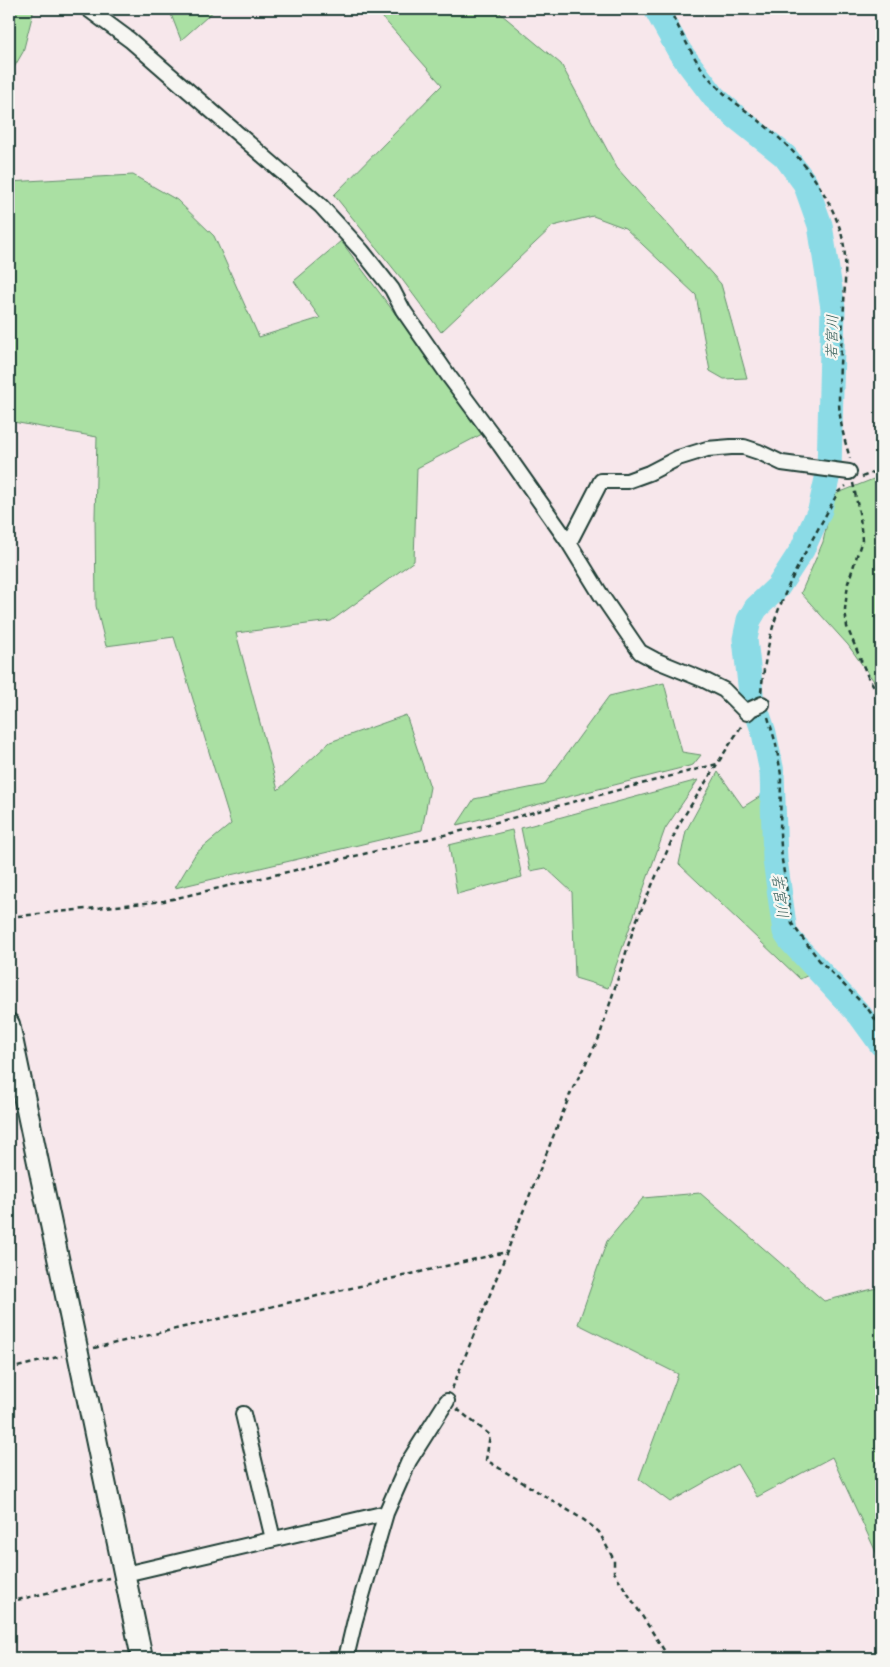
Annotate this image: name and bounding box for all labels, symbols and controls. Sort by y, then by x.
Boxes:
water label: 若宮川 [819,314,842,360]
water label: 若宮川 [767,872,796,920]

